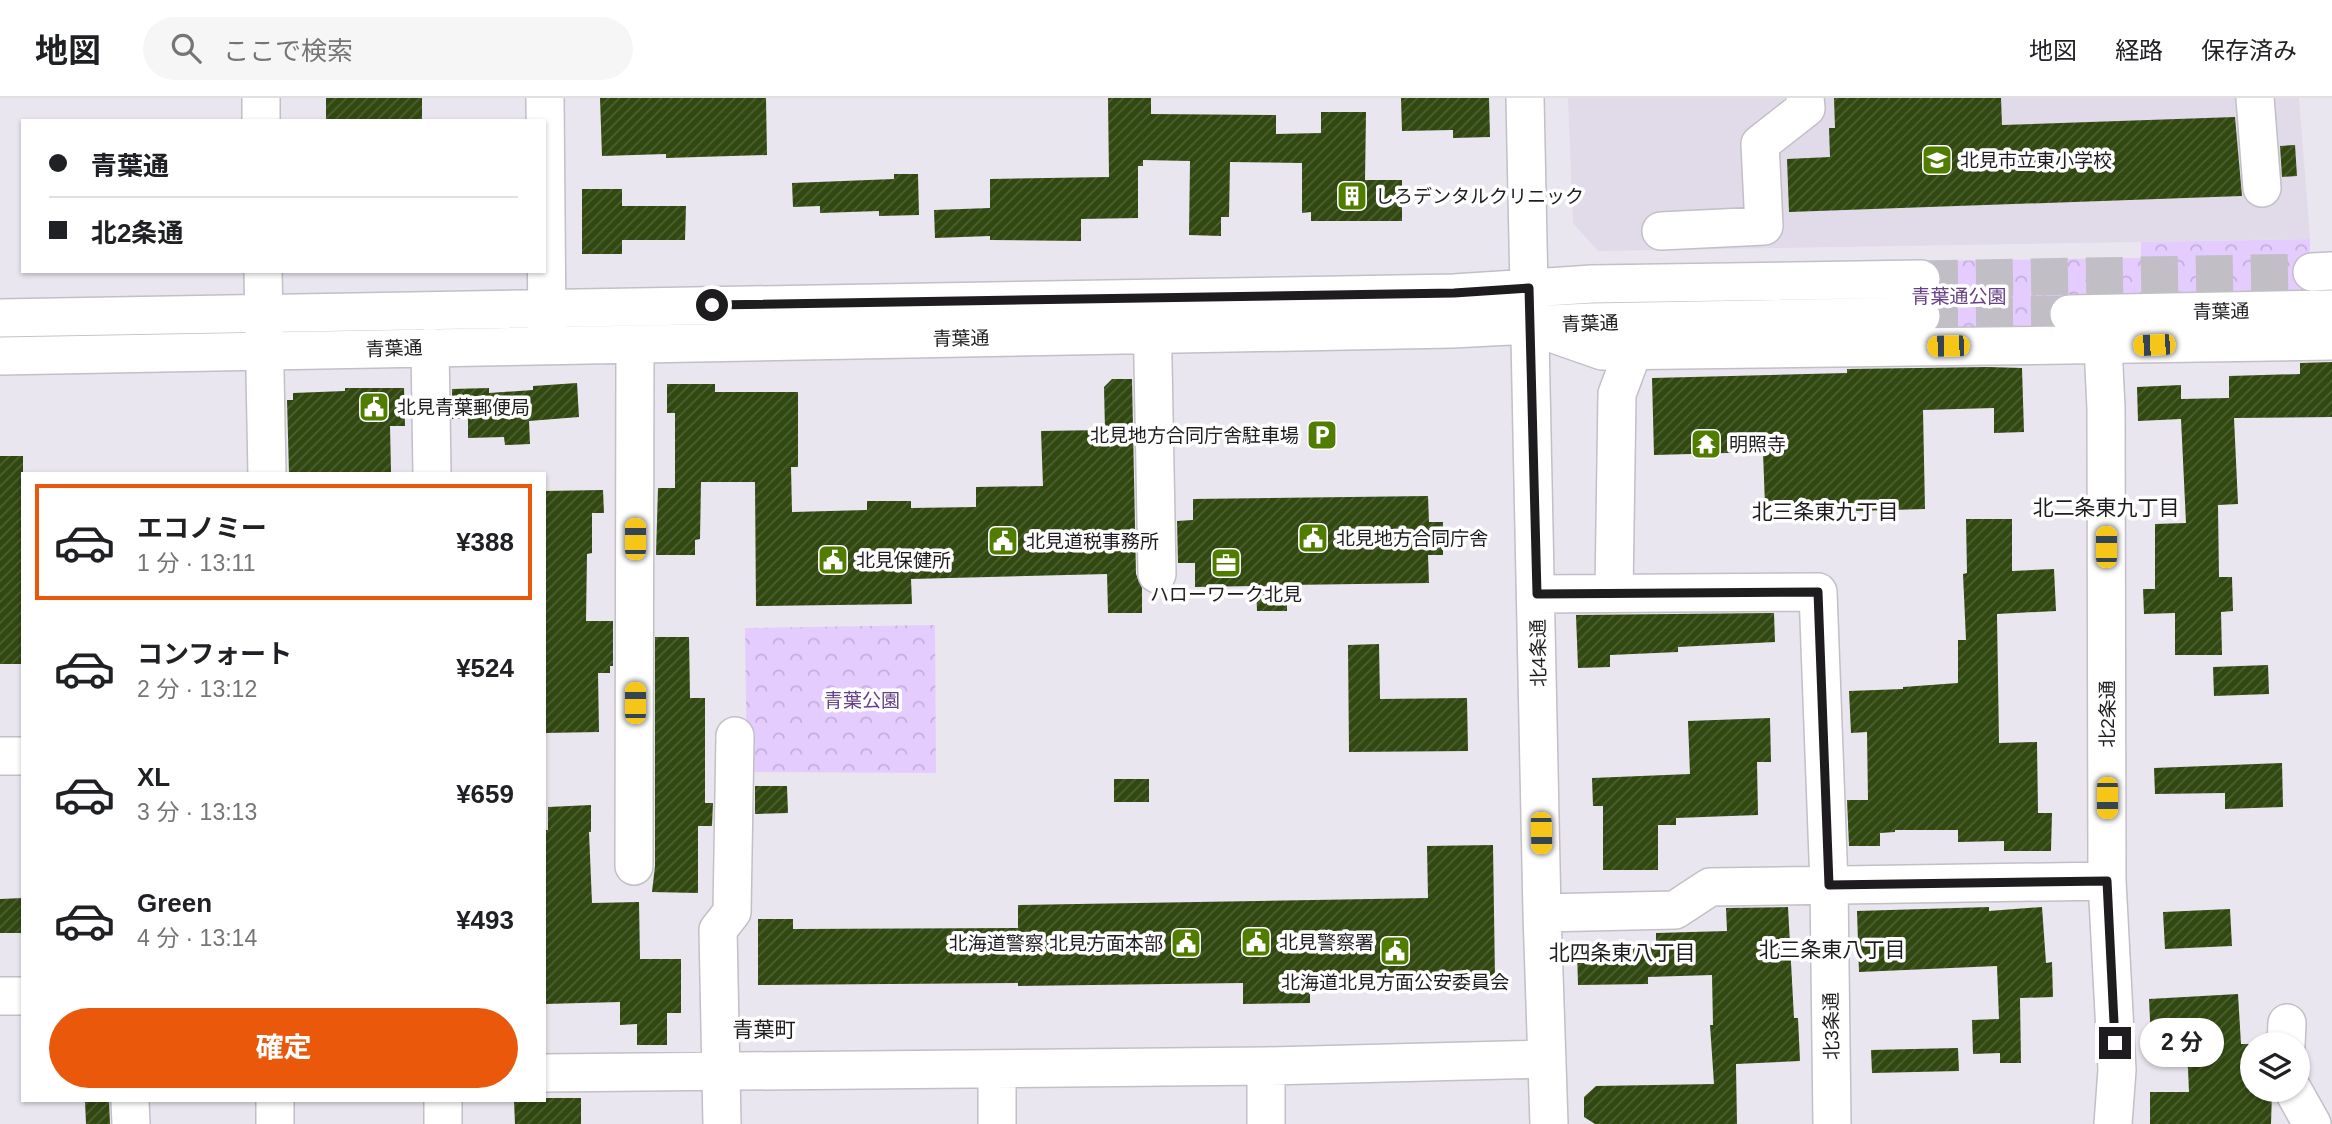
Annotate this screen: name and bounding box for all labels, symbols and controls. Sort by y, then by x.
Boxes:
search box [143,17,633,80]
icon: search [167,29,205,67]
text: 地図 [35,32,101,69]
text: ここで検索 [223,36,353,66]
text: 地図 [2029,37,2077,64]
text: 経路 [2115,37,2163,64]
text: 保存済み [2201,37,2297,64]
school or university icon: 北見市立東小学校 [1920,143,1954,177]
place label: 北見市立東小学校 [1960,150,2112,171]
text: 青葉通 [91,151,169,181]
building icon: しろデンタルクリニック [1335,179,1369,213]
place label: しろデンタルクリニック [1375,186,1584,207]
text: 北2条通 [91,218,183,248]
park label: 青葉通公園 [1911,286,2007,307]
route start [696,289,728,321]
street label: 青葉通 [2192,301,2250,322]
street label: 青葉通 [1561,312,1619,335]
street label: 青葉通 [932,328,990,349]
car [2133,334,2176,356]
car [1927,335,1970,357]
street label: 青葉通 [365,337,423,360]
public building icon: 北見青葉郵便局 [357,390,391,424]
place label: 北見青葉郵便局 [397,397,530,418]
parking icon: 北見地方合同庁舎駐車場 [1305,418,1339,452]
place label: 北見地方合同庁舎駐車場 [1090,425,1299,446]
temple icon: 明照寺 [1689,427,1723,461]
place label: 明照寺 [1729,434,1786,455]
district label: 北二条東九丁目 [2033,496,2180,519]
district label: 北三条東九丁目 [1752,500,1899,523]
icon: car [53,511,116,574]
text: エコノミー [137,513,267,543]
car [625,518,646,560]
public building icon: 北見地方合同庁舎 [1296,521,1330,555]
public building icon: 北見道税事務所 [986,524,1020,558]
car [2096,526,2117,568]
text: ¥388 [456,527,514,557]
place label: 北見地方合同庁舎 [1336,528,1488,549]
place label: 北見道税事務所 [1026,531,1159,552]
public building icon: 北見保健所 [816,543,850,577]
office icon: ハローワーク北見 [1209,546,1243,580]
text: 1 分 · 13:11 [137,550,255,576]
place label: 北見保健所 [856,550,951,571]
place label: ハローワーク北見 [1150,584,1302,605]
street label: 北4条通 [1527,619,1550,687]
icon: car [53,637,116,700]
text: コンフォート [137,639,292,669]
text: ¥524 [456,653,514,683]
text: 2 分 · 13:12 [137,676,257,702]
street label: 北2条通 [2097,680,2118,748]
car [625,682,646,724]
park label: 青葉公園 [824,690,900,711]
text: XL [137,762,170,792]
icon: car [53,763,116,826]
car [2097,777,2118,819]
text: ¥659 [456,779,514,809]
text: 3 分 · 13:13 [137,799,257,825]
car [1531,812,1552,854]
text: Green [137,888,212,918]
icon: car [53,889,116,952]
text: ¥493 [456,905,514,935]
text: 4 分 · 13:14 [137,925,257,951]
public building icon: 北見警察署 [1239,925,1273,959]
public building icon: 北海道警察 北見方面本部 [1169,926,1203,960]
place label: 北見警察署 [1279,932,1374,953]
place label: 北海道警察 北見方面本部 [949,933,1163,954]
public building icon: 北海道北見方面公安委員会 [1378,934,1412,968]
district label: 北三条東八丁目 [1759,938,1906,961]
district label: 北四条東八丁目 [1549,941,1696,964]
place label: 北海道北見方面公安委員会 [1281,972,1509,993]
street label: 北3条通 [1820,992,1843,1060]
button: 確定 [49,1008,518,1088]
district label: 青葉町 [733,1018,796,1041]
callout: 2 分 [2140,1018,2224,1068]
route end [2099,1027,2131,1059]
text: 2 分 [2161,1029,2203,1055]
map controls [2240,1032,2310,1102]
button: layers [2240,1032,2310,1102]

